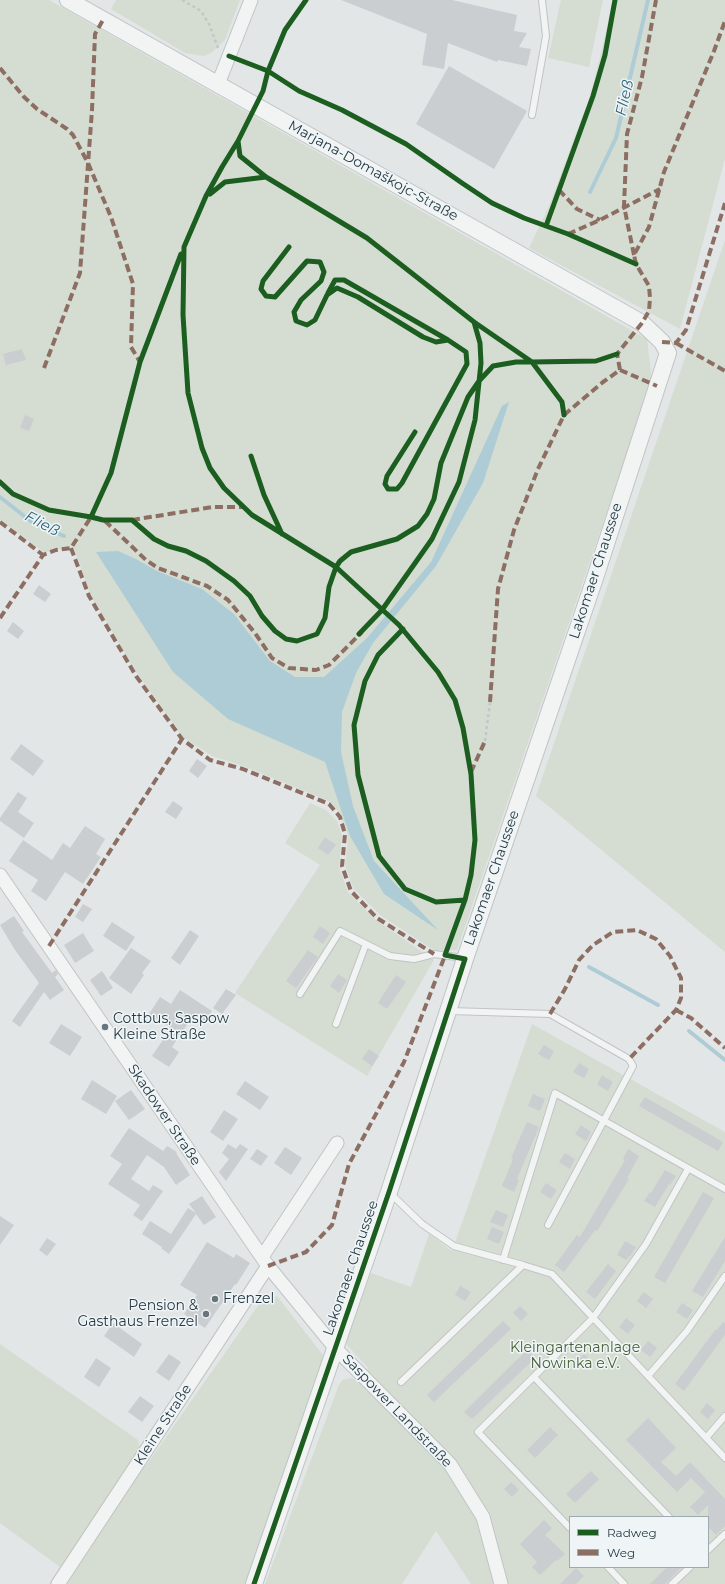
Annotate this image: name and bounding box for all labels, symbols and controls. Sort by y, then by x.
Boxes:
water label: Fließ [612,78,638,118]
street label: Marjana-Domaškojc-Straße [285,117,461,225]
street label: Lakomaer Chaussee [566,501,626,641]
water label: Fließ [22,507,62,541]
street label: Lakomaer Chaussee [461,808,523,948]
place label: Cottbus, Saspow Kleine Straße [113,1011,229,1044]
marker: Cottbus, Saspow Kleine Straße [100,1022,110,1032]
street label: Skadower Straße [124,1061,204,1169]
street label: Lakomaer Chaussee [320,1198,382,1338]
place label: Frenzel [223,1291,274,1307]
marker: Frenzel [210,1294,220,1304]
place label: Pension & Gasthaus Frenzel [77,1298,198,1330]
marker: Pension & Gasthaus Frenzel [201,1309,211,1319]
park label: Kleingartenanlage Nowinka e.V. [510,1340,640,1372]
street label: Saspower Landstraße [339,1351,455,1471]
street label: Kleine Straße [131,1381,195,1469]
legend [569,1516,709,1568]
text: Radweg [607,1525,657,1540]
text: Weg [607,1545,635,1560]

